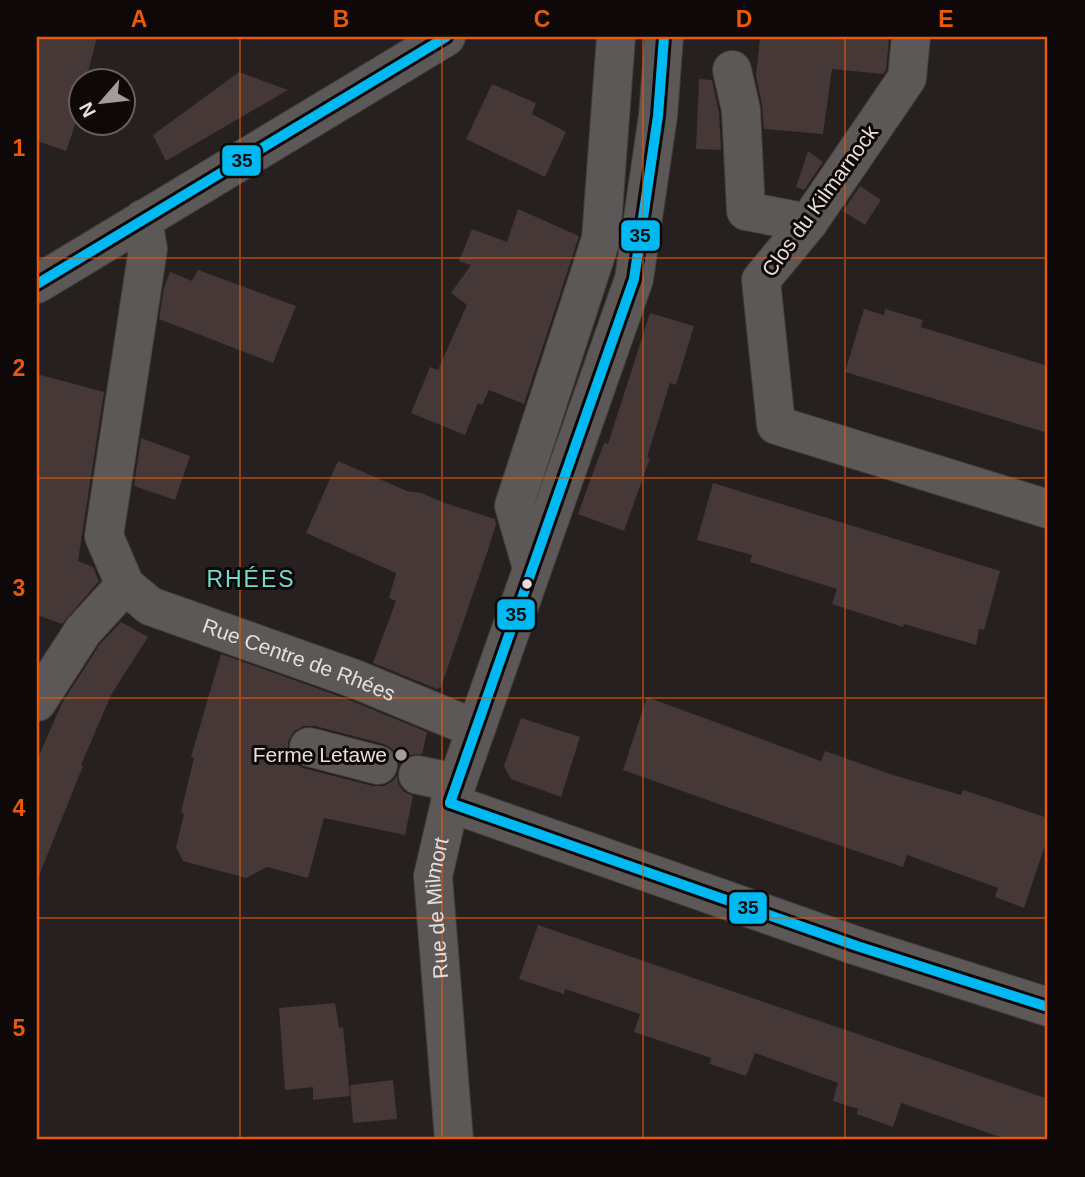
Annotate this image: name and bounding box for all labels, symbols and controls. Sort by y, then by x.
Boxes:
text: A [131,6,147,32]
text: B [333,6,349,32]
text: C [534,6,550,32]
text: D [736,6,752,32]
text: E [938,6,954,32]
north arrow [66,66,136,136]
text: N [75,99,100,121]
street label: Clos du Kilmarnock [757,120,882,281]
text: 1 [13,135,26,161]
line badge: 35 [221,144,262,177]
text: 35 [231,150,253,171]
line badge: 35 [620,219,661,252]
text: 35 [629,225,651,246]
text: 2 [13,355,25,381]
district label: RHÉES [206,566,296,592]
text: 3 [13,575,25,601]
unlabelled marker [520,577,534,591]
line badge: 35 [496,598,536,631]
text: 35 [505,604,527,625]
street label: Rue Centre de Rhées [200,614,399,705]
place label: Ferme Letawe [253,743,387,766]
marker: Ferme Letawe [393,747,409,763]
text: 4 [13,795,26,821]
street label: Rue de Milmort [421,835,453,980]
line badge: 35 [728,891,768,925]
text: 35 [737,897,759,918]
text: 5 [13,1015,26,1041]

